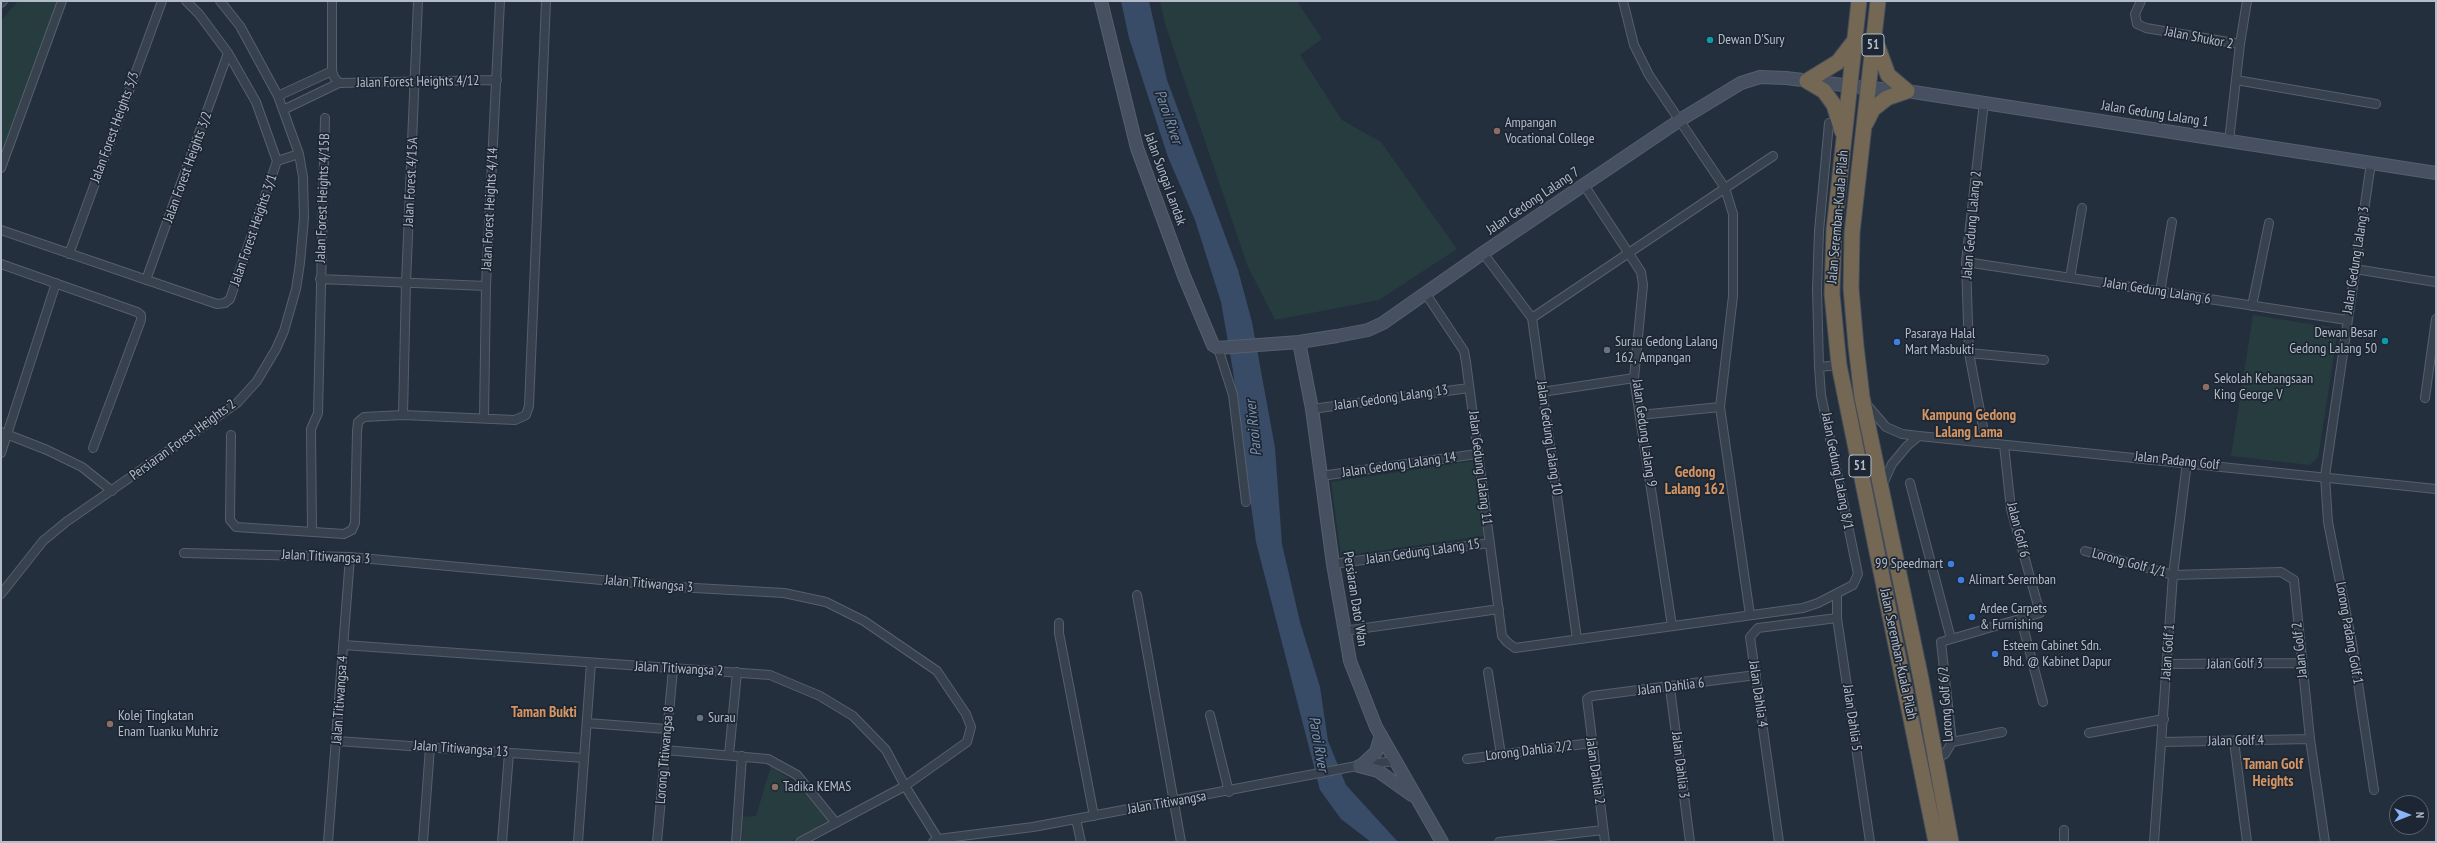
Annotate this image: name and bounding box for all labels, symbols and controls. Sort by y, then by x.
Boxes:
street label: Jalan Shukor 2 [2163,23,2235,53]
place label: Dewan D'Sury [1718,32,1785,48]
road number: 51 [1862,34,1884,56]
marker: Dewan D'Sury [1705,35,1715,45]
street label: Jalan Forest Heights 3/3 [87,69,143,185]
street label: Jalan Forest Heights 4/12 [356,73,480,91]
water label: Paroi River [1150,88,1186,146]
street label: Jalan Gedung Lalang 1 [2100,97,2210,131]
street label: Jalan Forest Heights 3/2 [160,109,216,225]
place label: Ampangan Vocational College [1505,115,1594,148]
marker: Ampangan Vocational College [1492,126,1502,136]
street label: Jalan Sungai Landak [1140,130,1190,228]
street label: Jalan Forest Heights 4/15B [312,133,334,263]
street label: Jalan Forest 4/15A [400,137,422,227]
street label: Jalan Forest Heights 4/14 [478,147,502,271]
street label: Jalan Seremban-Kuala Pilah [1824,150,1852,284]
street label: Jalan Gedong Lalang 7 [1483,164,1583,238]
street label: Jalan Gedung Lalang 2 [1959,170,1985,280]
street label: Jalan Forest Heights 3/1 [227,172,281,288]
street label: Jalan Gedung Lalang 3 [2339,205,2373,315]
street label: Jalan Gedung Lalang 6 [2102,274,2212,308]
place label: Dewan Besar Gedong Lalang 50 [2289,325,2377,358]
place label: Pasaraya Halal Mart Masbukti [1905,326,1975,358]
place label: Surau Gedong Lalang 162, Ampangan [1615,334,1718,366]
marker: Dewan Besar Gedong Lalang 50 [2380,336,2390,346]
marker: Pasaraya Halal Mart Masbukti [1892,337,1902,347]
marker: Surau Gedong Lalang 162, Ampangan [1602,345,1612,355]
place label: Sekolah Kebangsaan King George V [2214,371,2313,404]
street label: Jalan Gedung Lalang 9 [1628,378,1660,488]
street label: Jalan Gedung Lalang 10 [1533,380,1565,496]
street label: Jalan Gedong Lalang 13 [1333,382,1449,414]
marker: Sekolah Kebangsaan King George V [2201,382,2211,392]
street label: Persiaran Forest Heights 2 [127,396,239,484]
water label: Paroi River [1242,399,1266,457]
district label: Kampung Gedong Lalang Lama [1922,407,2016,442]
street label: Jalan Gedung Lalang 11 [1465,410,1495,526]
street label: Jalan Gedung Lalang 8/1 [1817,411,1857,531]
street label: Jalan Padang Golf [2134,448,2220,474]
street label: Jalan Gedong Lalang 14 [1341,449,1457,481]
road number: 51 [1849,455,1871,477]
district label: Gedong Lalang 162 [1665,464,1725,499]
street label: Jalan Golf 6 [2003,501,2033,559]
street label: Jalan Gedung Lalang 15 [1365,536,1481,568]
street label: Lorong Golf 1/1 [2090,545,2168,581]
street label: Jalan Titiwangsa 3 [281,546,371,568]
street label: Persiaran Dato' Wan [1339,550,1371,648]
place label: 99 Speedmart [1875,556,1943,572]
marker: 99 Speedmart [1946,559,1956,569]
street label: Jalan Titiwangsa 3 [604,572,694,596]
place label: Alimart Seremban [1969,572,2056,588]
marker: Alimart Seremban [1956,575,1966,585]
street label: Lorong Padang Golf 1 [2332,580,2366,686]
street label: Jalan Seremban-Kuala Pilah [1876,587,1920,721]
place label: Ardee Carpets & Furnishing [1980,601,2047,634]
marker: Ardee Carpets & Furnishing [1967,612,1977,622]
street label: Jalan Golf 2 [2289,621,2311,679]
street label: Jalan Golf 1 [2158,623,2178,681]
place label: Esteem Cabinet Sdn. Bhd. @ Kabinet Dapur [2003,638,2111,670]
marker: Esteem Cabinet Sdn. Bhd. @ Kabinet Dapur [1990,649,2000,659]
street label: Jalan Titiwangsa 4 [329,655,351,745]
street label: Jalan Golf 3 [2207,655,2263,673]
street label: Jalan Titiwangsa 2 [634,658,724,680]
street label: Jalan Dahlia 4 [1745,660,1771,728]
street label: Lorong Golf 6/2 [1935,666,1957,742]
street label: Jalan Dahlia 6 [1637,675,1705,699]
street label: Jalan Dahlia 5 [1839,684,1865,752]
district label: Taman Bukti [511,704,577,722]
street label: Lorong Titiwangsa 8 [652,705,678,805]
place label: Kolej Tingkatan Enam Tuanku Muhriz [118,708,218,740]
place label: Surau [708,710,736,726]
marker: Surau [695,713,705,723]
water label: Paroi River [1304,715,1332,773]
marker: Kolej Tingkatan Enam Tuanku Muhriz [105,719,115,729]
street label: Jalan Dahlia 3 [1668,731,1692,799]
street label: Jalan Golf 4 [2208,732,2264,750]
street label: Jalan Titiwangsa 13 [413,737,509,761]
street label: Lorong Dahlia 2/2 [1485,737,1573,765]
street label: Jalan Dahlia 2 [1582,737,1608,805]
district label: Taman Golf Heights [2243,756,2303,791]
place label: Tadika KEMAS [783,779,851,795]
marker: Tadika KEMAS [770,782,780,792]
street label: Jalan Titiwangsa [1126,788,1208,818]
north arrow [2389,795,2429,835]
text: N [2413,812,2427,818]

